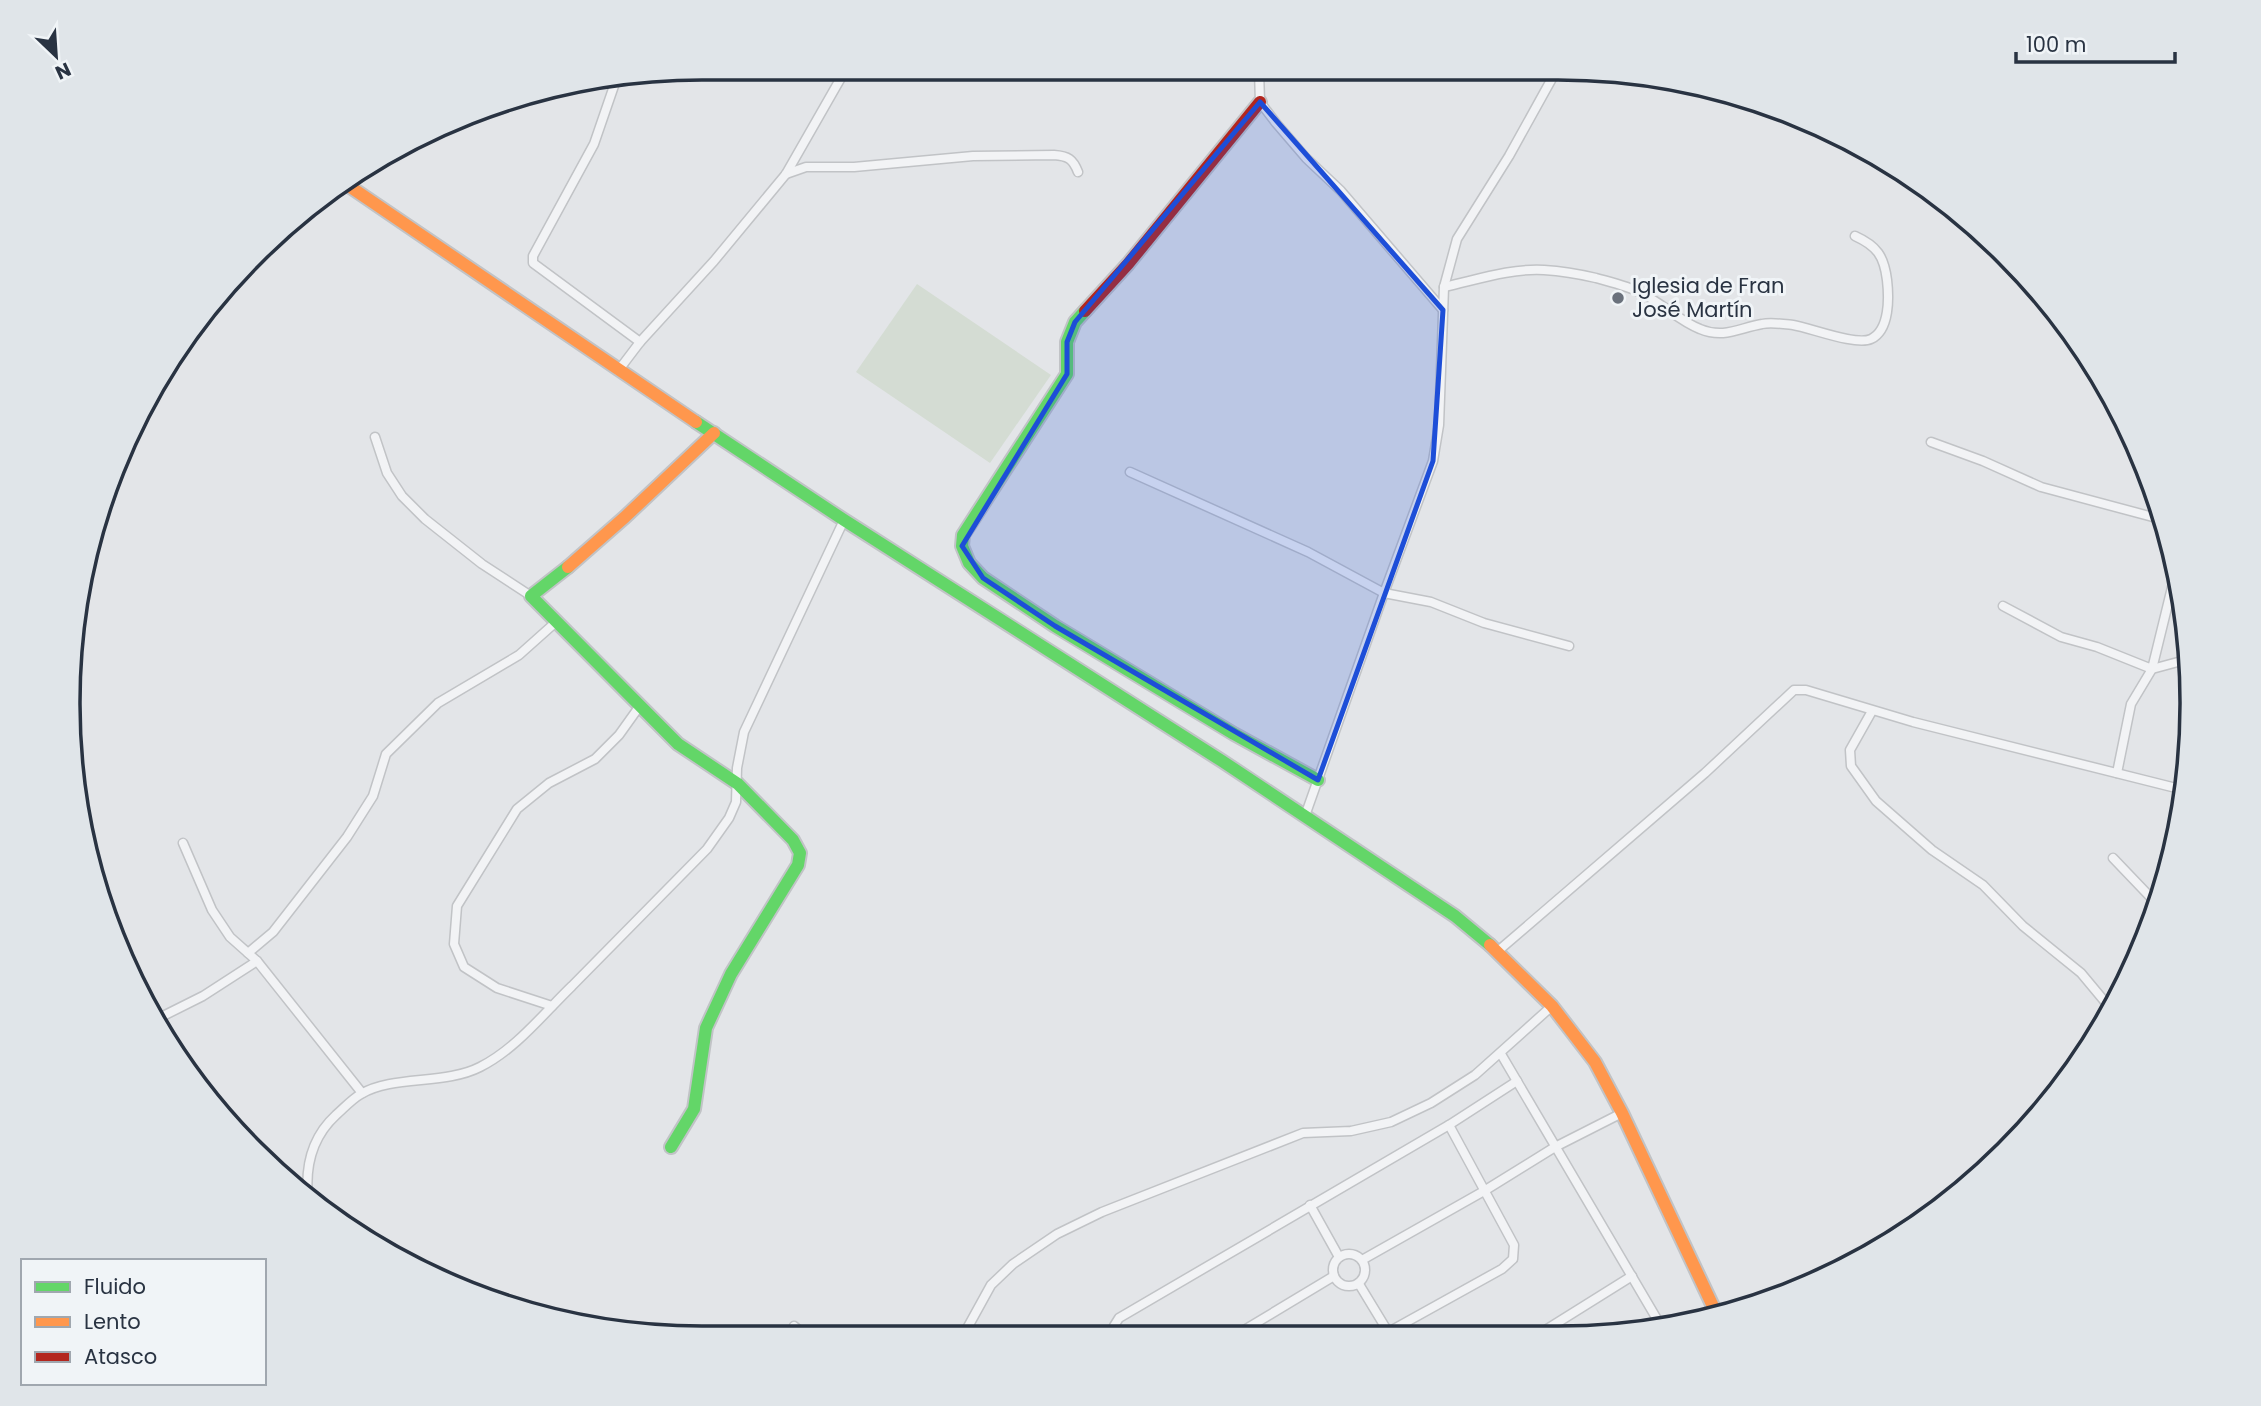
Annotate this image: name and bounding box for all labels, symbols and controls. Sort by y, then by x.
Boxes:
north arrow [21,21,91,91]
scale bar [2016,21,2175,65]
text: 100 m [2026,30,2086,59]
text: N [51,56,75,86]
place label: Iglesia de Fran José Martín [1632,271,1784,324]
marker: Iglesia de Fran José Martín [1610,290,1626,306]
legend [21,1259,266,1385]
text: Fluido [84,1272,146,1301]
text: Lento [84,1307,141,1336]
text: Atasco [84,1342,157,1371]

